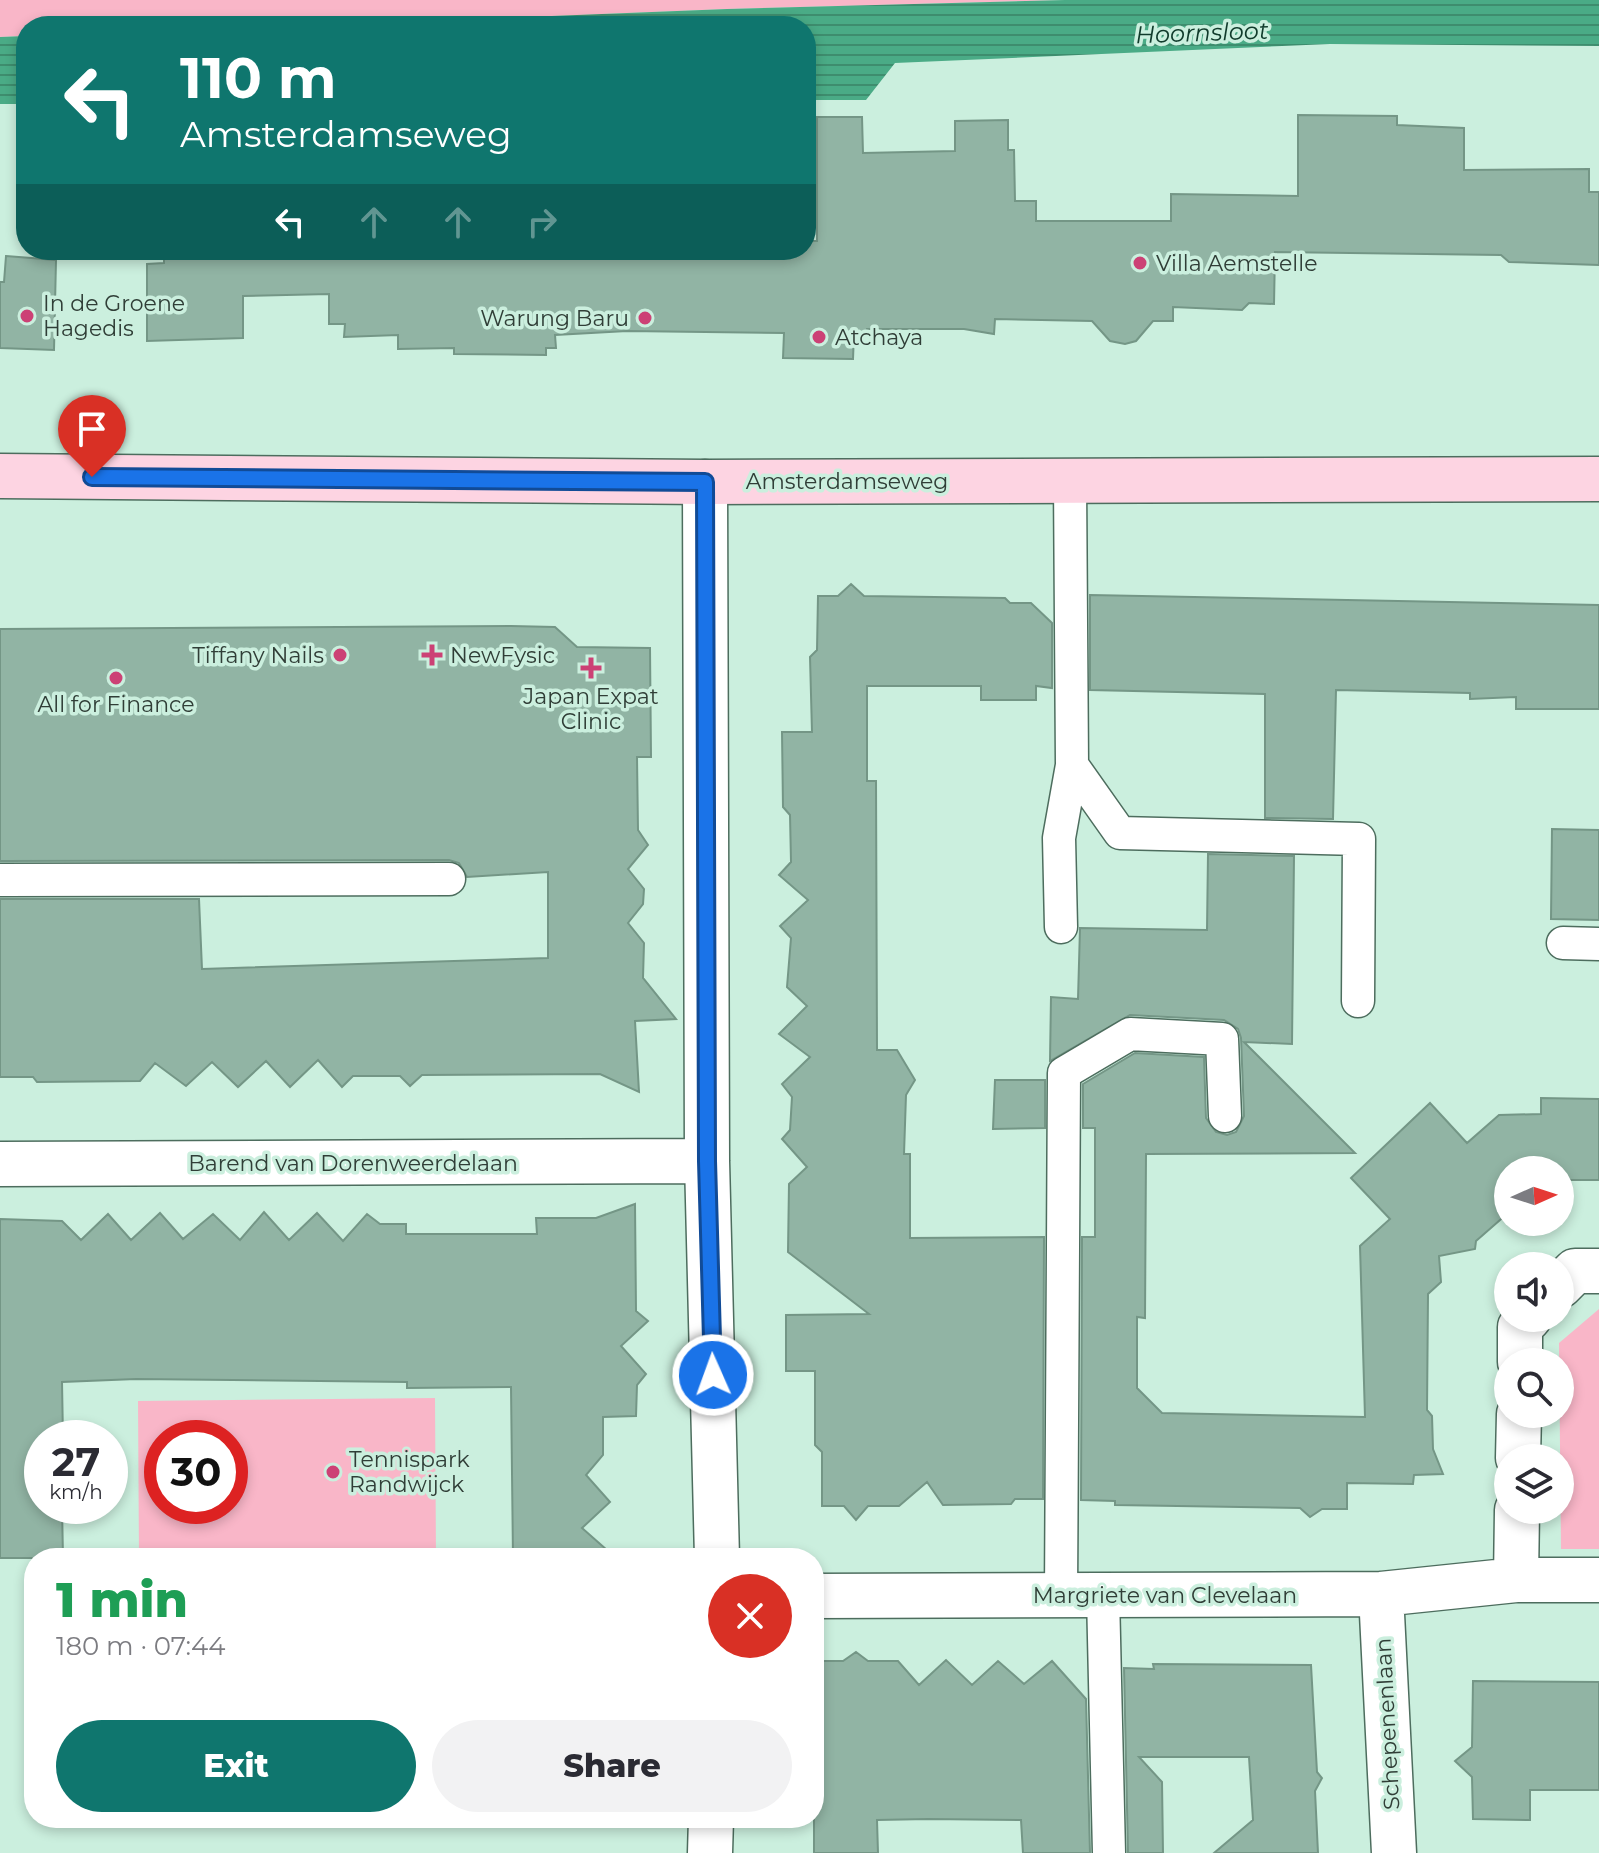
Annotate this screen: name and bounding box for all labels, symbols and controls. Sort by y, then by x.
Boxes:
water label: Hoornsloot [1135,16,1269,49]
text: 110 m [180,44,337,112]
icon: left [48,48,152,152]
text: Amsterdamseweg [180,112,512,156]
icon: left [268,200,312,244]
icon: ahead [352,200,396,244]
icon: ahead [436,200,480,244]
icon: right [520,200,564,244]
place label: Villa Aemstelle [1156,250,1317,277]
marker: Villa Aemstelle [1131,254,1149,272]
place label: In de Groene Hagedis [43,290,185,342]
place label: Warung Baru [480,305,629,332]
marker: In de Groene Hagedis [18,307,36,325]
marker: Warung Baru [636,309,654,327]
place label: Atchaya [835,324,923,351]
marker: Atchaya [810,328,828,346]
pin [58,395,126,477]
icon: arrive [70,407,114,451]
street label: Amsterdamseweg [746,468,948,495]
place label: Tiffany Nails [192,642,324,669]
place label: NewFysic [450,642,555,669]
marker: NewFysic [421,644,443,666]
marker: Tiffany Nails [331,646,349,664]
marker: Japan Expat Clinic [580,657,602,679]
marker: All for Finance [107,669,125,687]
place label: Japan Expat Clinic [522,683,659,735]
place label: All for Finance [37,691,195,718]
street label: Barend van Dorenweerdelaan [188,1150,518,1177]
north arrow [1494,1156,1574,1236]
map controls [1494,1156,1574,1524]
button: sound [1494,1252,1574,1332]
position arrow [671,1333,755,1417]
button: search [1494,1348,1574,1428]
speed limit sign: 30 [144,1420,248,1524]
text: 27 [52,1437,100,1486]
button: layers [1494,1444,1574,1524]
place label: Tennispark Randwijck [349,1446,471,1498]
marker: Tennispark Randwijck [324,1463,342,1481]
text: km/h [49,1480,103,1504]
text: 1 min [56,1571,188,1629]
button: close [708,1574,792,1658]
street label: Margriete van Clevelaan [1033,1582,1297,1609]
text: 180 m · 07:44 [56,1630,225,1662]
street label: Schepenenlaan [1370,1637,1405,1811]
button: Exit [56,1720,416,1812]
button: Share [432,1720,792,1812]

